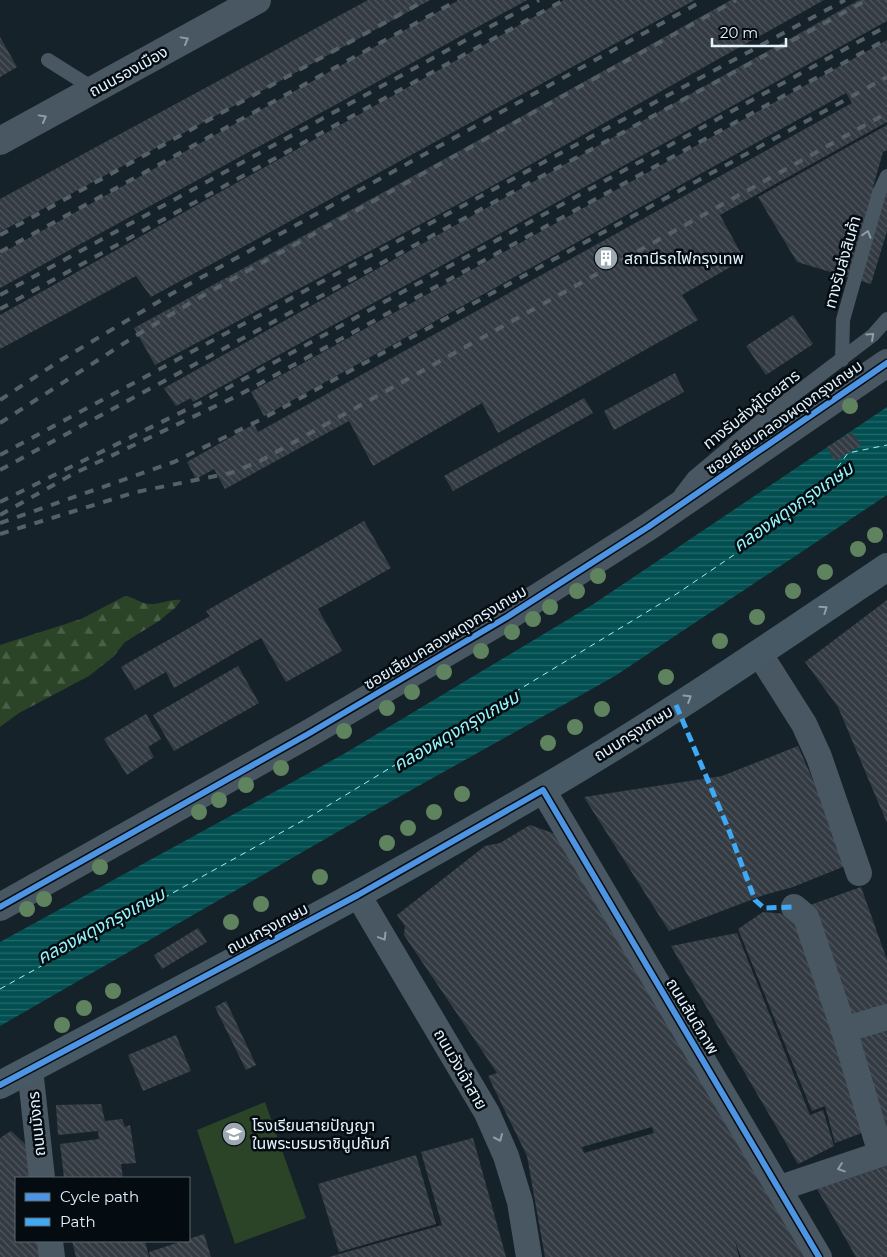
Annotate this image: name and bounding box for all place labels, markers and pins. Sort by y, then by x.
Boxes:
building icon: สถานีรถไฟกรุงเทพ [593,245,619,271]
place label: สถานีรถไฟกรุงเทพ [624,249,744,268]
place label: โรงเรียนสายปัญญา ในพระบรมราชินูปถัมภ์ [252,1116,390,1153]
school or university icon: โรงเรียนสายปัญญา ในพระบรมราชินูปถัมภ์ [221,1121,247,1147]

